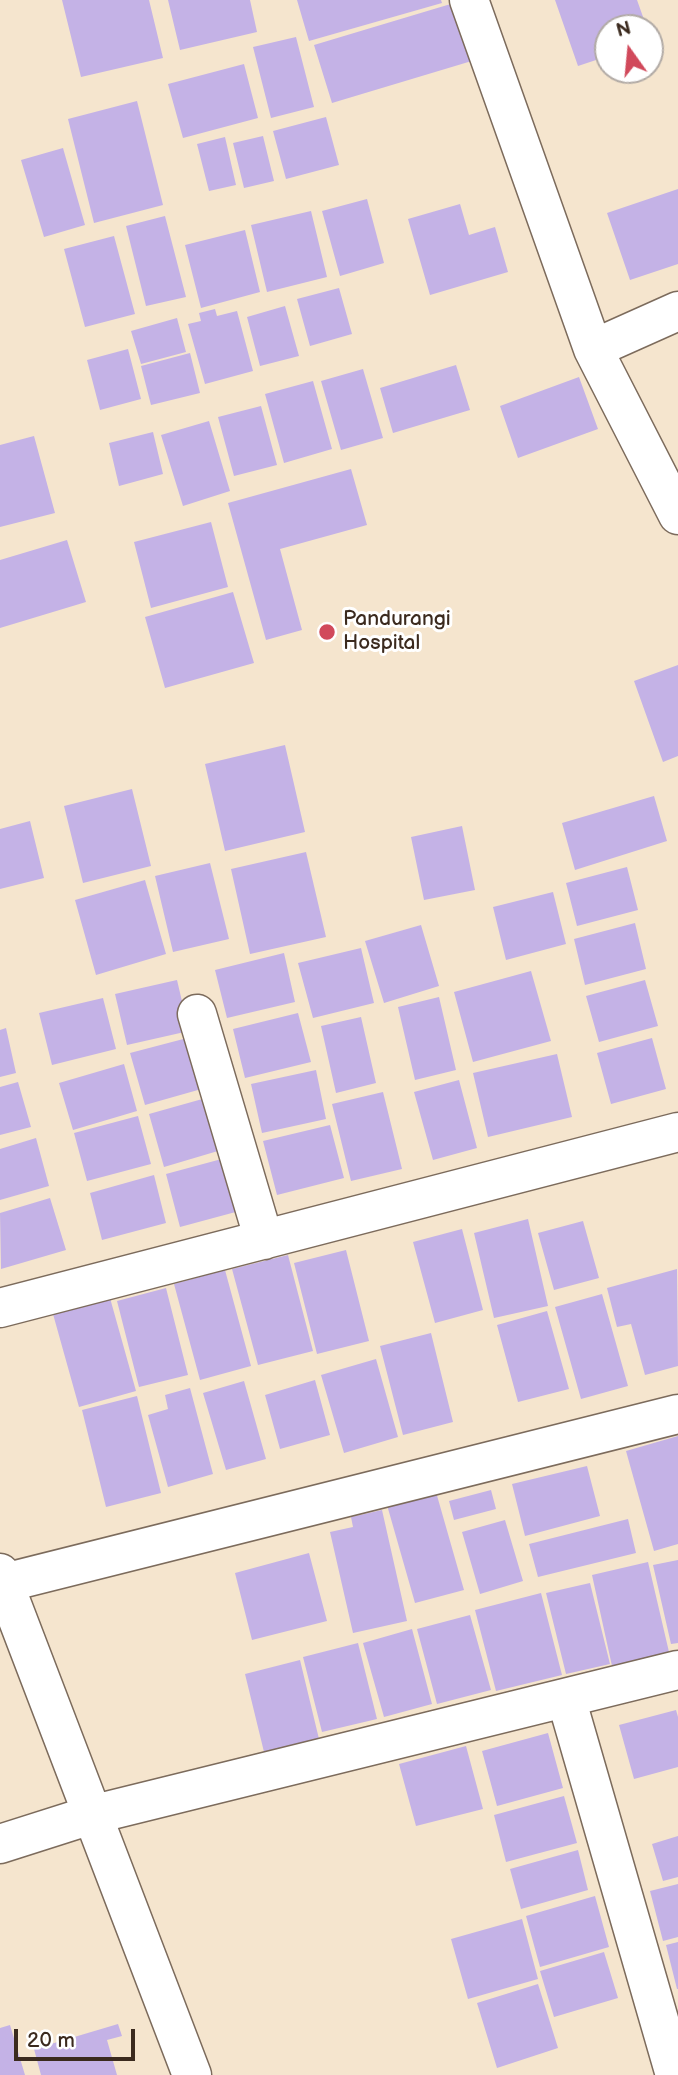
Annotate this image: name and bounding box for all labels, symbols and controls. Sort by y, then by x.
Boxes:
north arrow [594,14,664,84]
text: N [614,17,634,43]
place label: Pandurangi Hospital [343,607,451,657]
marker: Pandurangi Hospital [317,622,337,642]
scale bar [18,2016,138,2060]
text: 20 m [27,2028,75,2053]

